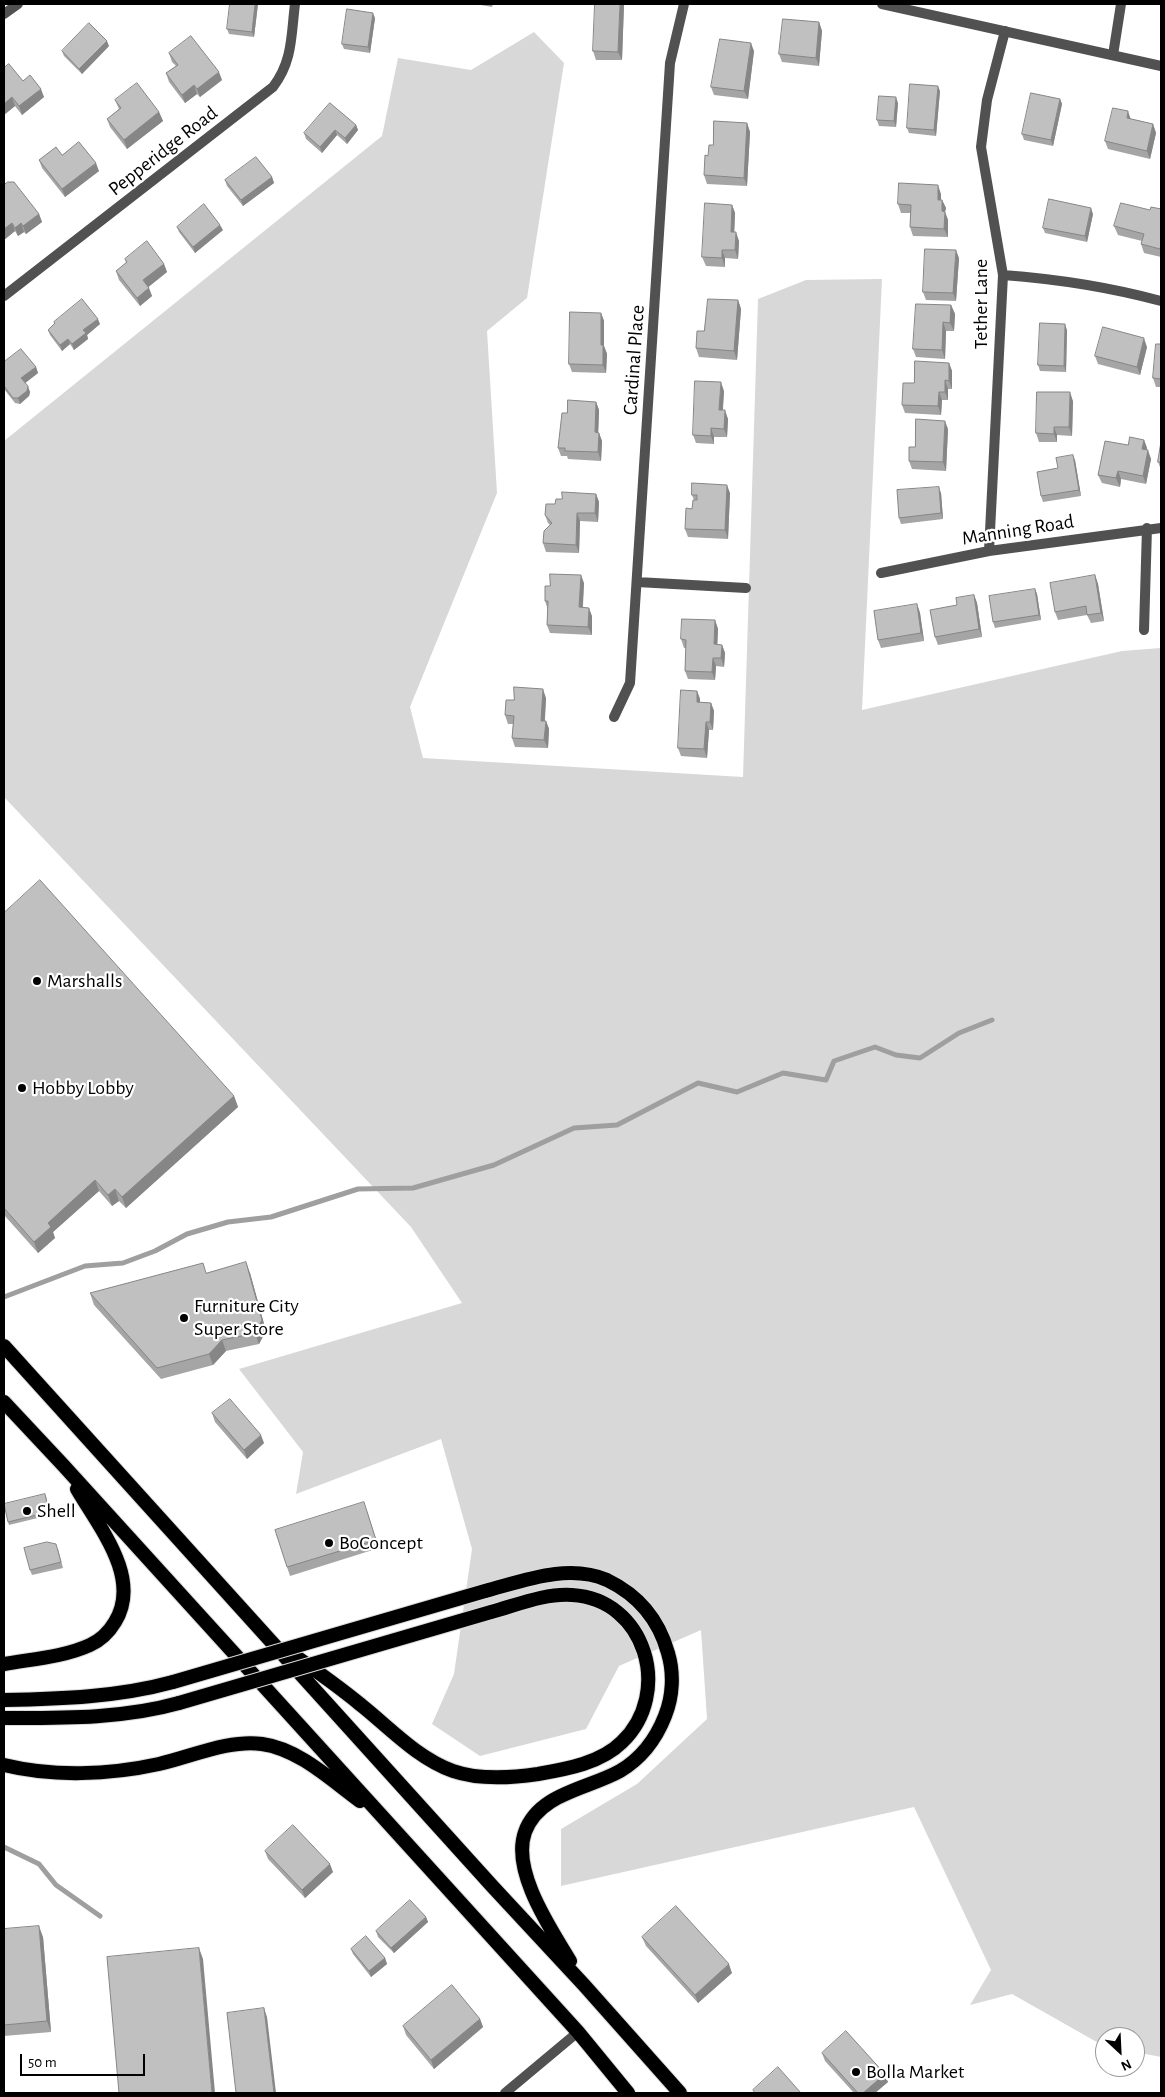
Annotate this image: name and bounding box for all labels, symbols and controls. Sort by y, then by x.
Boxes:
street label: Pepperidge Road [104,101,222,201]
street label: Tether Lane [969,259,993,349]
street label: Cardinal Place [618,304,650,416]
street label: Manning Road [960,509,1076,551]
place label: Marshalls [47,969,122,993]
marker: Marshalls [31,975,43,987]
place label: Hobby Lobby [32,1076,134,1100]
marker: Hobby Lobby [16,1082,28,1094]
place label: Furniture City Super Store [194,1294,299,1341]
marker: Furniture City Super Store [178,1312,190,1324]
place label: Shell [37,1499,76,1523]
marker: Shell [21,1505,33,1517]
place label: BoConcept [339,1531,423,1555]
marker: BoConcept [323,1537,335,1549]
north arrow [1095,2027,1145,2077]
scale bar [22,2044,148,2076]
text: 50 m [28,2055,57,2070]
text: N [1119,2056,1133,2073]
place label: Bolla Market [866,2060,964,2084]
marker: Bolla Market [850,2066,862,2078]

